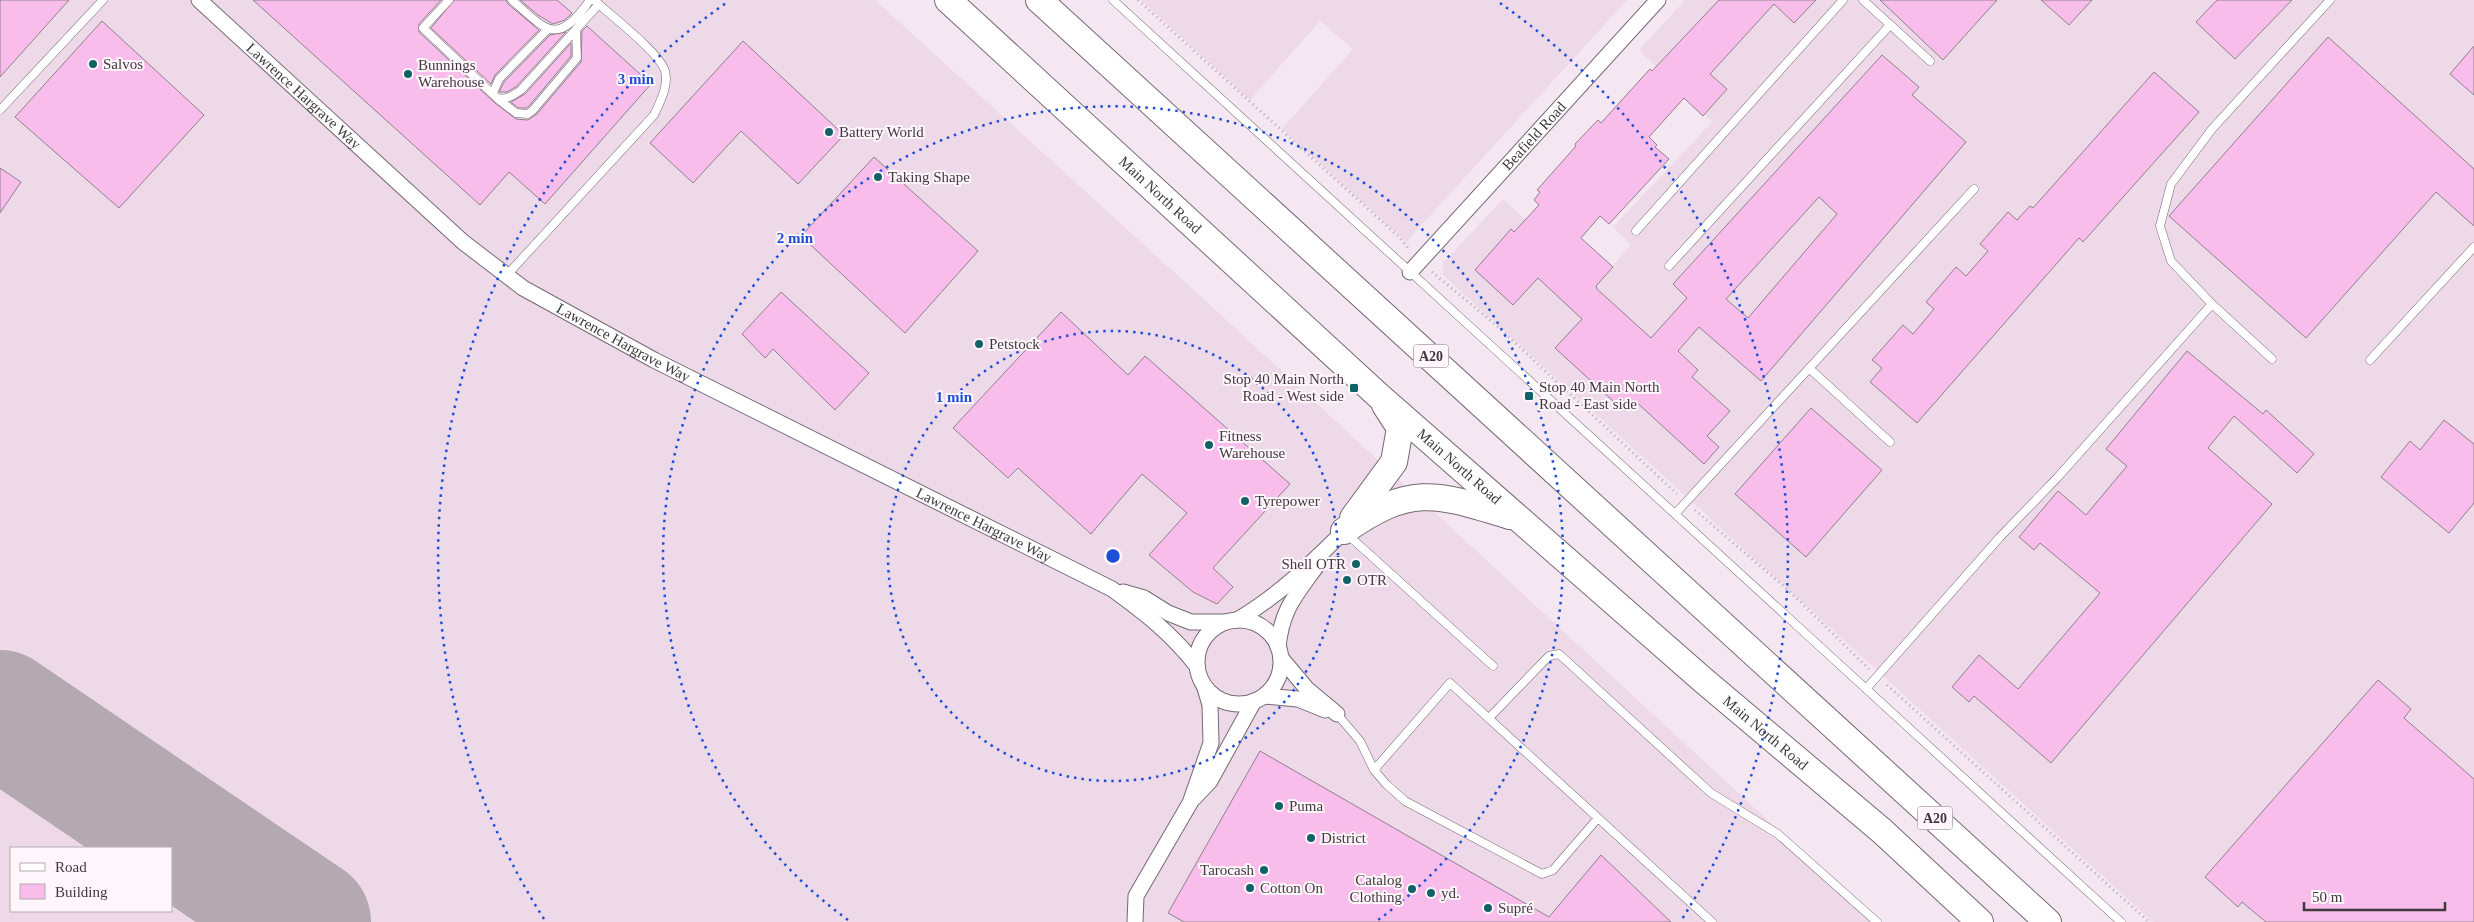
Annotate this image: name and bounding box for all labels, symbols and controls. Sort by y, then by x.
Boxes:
street label: Lawrence Hargrave Way [243,40,364,153]
place label: Salvos [103,56,143,72]
place label: Bunnings Warehouse [418,57,485,90]
marker: Salvos [87,58,99,70]
marker: Bunnings Warehouse [402,68,414,80]
text: 3 min [618,71,655,87]
street label: Beafield Road [1499,98,1569,173]
place label: Battery World [839,124,924,140]
marker: Battery World [823,126,835,138]
street label: Main North Road [1116,153,1205,237]
place label: Taking Shape [888,169,970,185]
marker: Taking Shape [872,171,884,183]
text: 2 min [777,230,814,246]
street label: Lawrence Hargrave Way [554,300,693,385]
place label: Petstock [989,336,1040,352]
marker: Petstock [973,338,985,350]
road number: A20 [1414,344,1448,368]
place label: Stop 40 Main North Road - West side [1224,371,1344,404]
place label: Stop 40 Main North Road - East side [1539,379,1660,412]
marker: Stop 40 Main North Road - West side [1348,382,1360,394]
text: 1 min [936,389,973,405]
marker: Stop 40 Main North Road - East side [1523,390,1535,402]
street label: Main North Road [1414,425,1505,508]
place label: Fitness Warehouse [1219,428,1286,461]
marker: Fitness Warehouse [1203,439,1215,451]
street label: Lawrence Hargrave Way [914,484,1055,566]
place label: Tyrepower [1255,493,1320,509]
marker: Tyrepower [1239,495,1251,507]
centre of rings [1104,547,1122,565]
place label: Shell OTR [1281,556,1346,572]
marker: Shell OTR [1350,558,1362,570]
place label: OTR [1357,572,1387,588]
marker: OTR [1341,574,1353,586]
street label: Main North Road [1720,693,1812,773]
place label: Puma [1289,798,1324,814]
marker: Puma [1273,800,1285,812]
road number: A20 [1918,806,1952,830]
place label: District [1321,830,1367,846]
marker: District [1305,832,1317,844]
legend [10,847,172,912]
text: Road [55,859,87,875]
place label: Tarocash [1200,862,1254,878]
marker: Tarocash [1258,864,1270,876]
place label: Catalog Clothing [1349,872,1402,905]
place label: Cotton On [1260,880,1323,896]
scale bar [2304,880,2445,912]
marker: Cotton On [1244,882,1256,894]
marker: Catalog Clothing [1406,883,1418,895]
text: Building [55,884,108,900]
place label: yd. [1441,885,1460,901]
marker: yd. [1425,887,1437,899]
text: 50 m [2312,889,2343,905]
place label: Supré [1498,900,1533,916]
marker: Supré [1482,902,1494,914]

